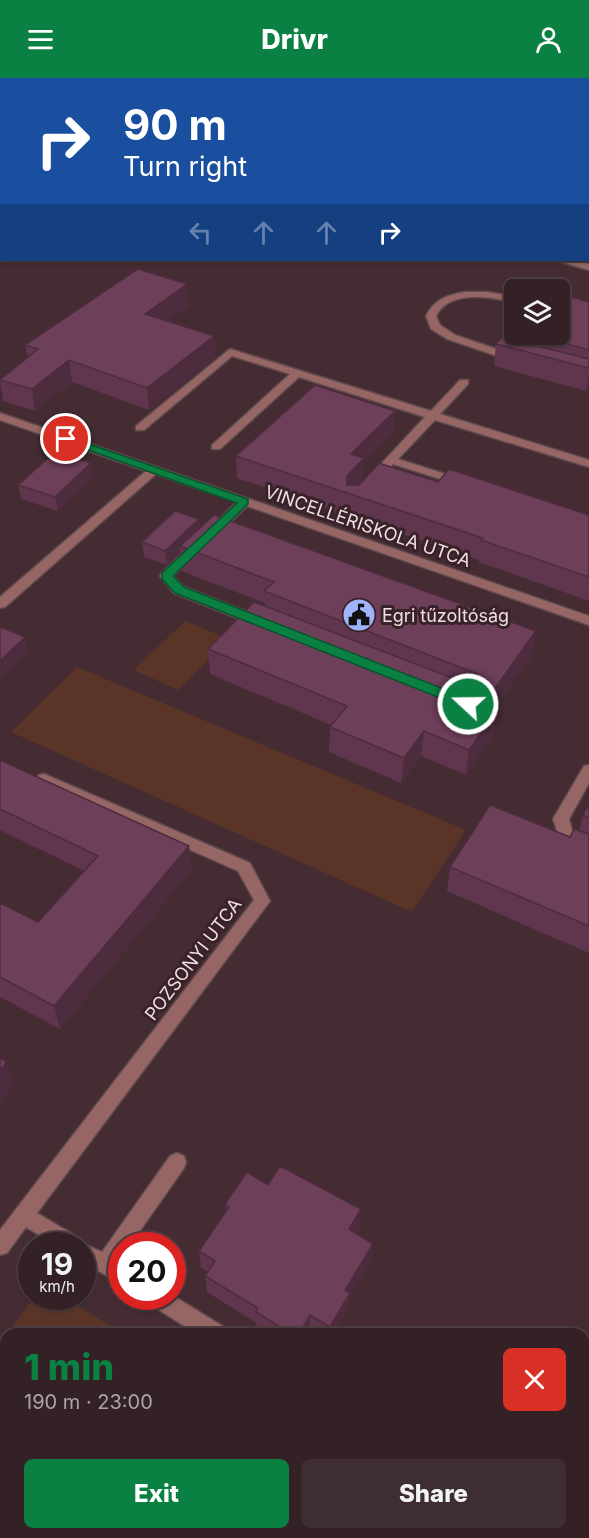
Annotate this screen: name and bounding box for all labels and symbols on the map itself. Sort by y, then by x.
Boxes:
pin [40,413,91,464]
street label: VINCELLÉRISKOLA UTCA [262,480,474,571]
public building icon: Egri tűzoltóság [341,597,377,633]
place label: Egri tűzoltóság [382,605,509,626]
position arrow [436,672,500,736]
street label: POZSONYI UTCA [140,894,246,1024]
speed limit sign: 20 [108,1232,186,1310]

